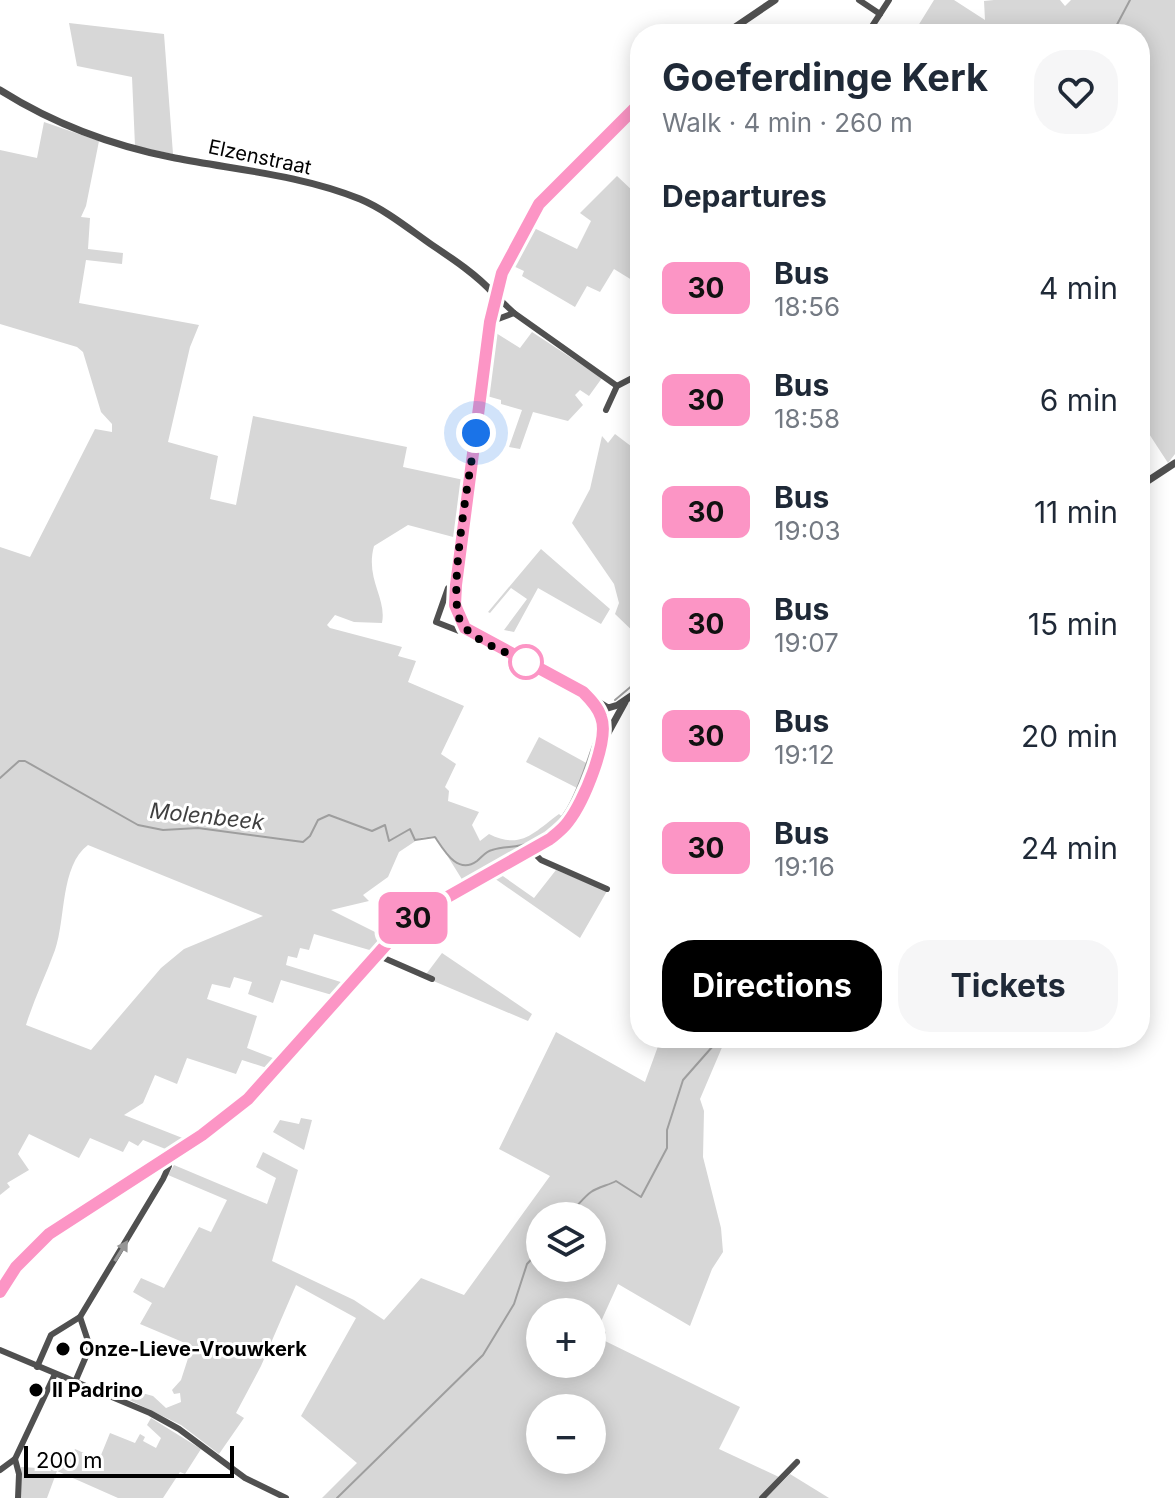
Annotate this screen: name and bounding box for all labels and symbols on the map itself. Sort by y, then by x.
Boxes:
street label: Elzenstraat [206,134,314,180]
your location [456,413,496,453]
unlabelled marker [509,645,543,679]
water label: Molenbeek [148,797,266,835]
line badge: 30 [377,892,449,944]
one-way arrow [113,1240,128,1261]
place label: Onze-Lieve-Vrouwkerk [79,1337,307,1361]
marker: Onze-Lieve-Vrouwkerk [54,1340,72,1358]
place label: Il Padrino [52,1378,143,1402]
marker: Il Padrino [27,1381,45,1399]
scale bar [24,1442,234,1478]

